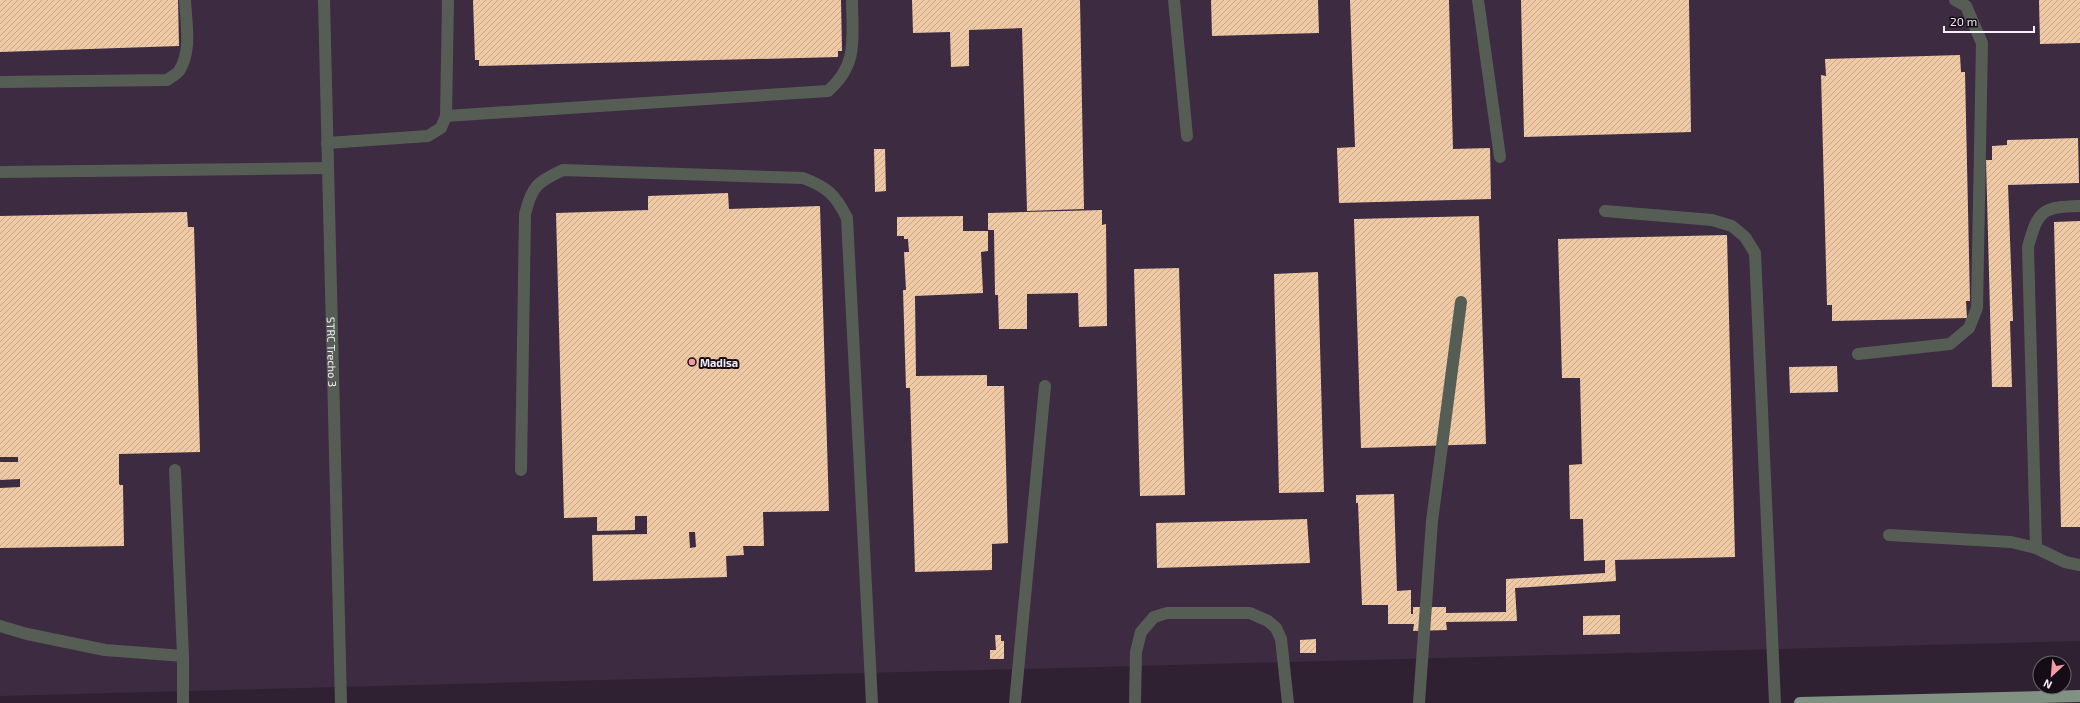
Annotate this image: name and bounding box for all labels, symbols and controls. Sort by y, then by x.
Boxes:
scale bar [1944,8,2034,34]
text: 20 m [1950,14,1977,28]
street label: STRC Trecho 3 [325,317,340,387]
place label: Madisa [700,356,738,369]
marker: Madisa [687,357,697,367]
north arrow [2032,655,2072,695]
text: N [2041,677,2054,692]

